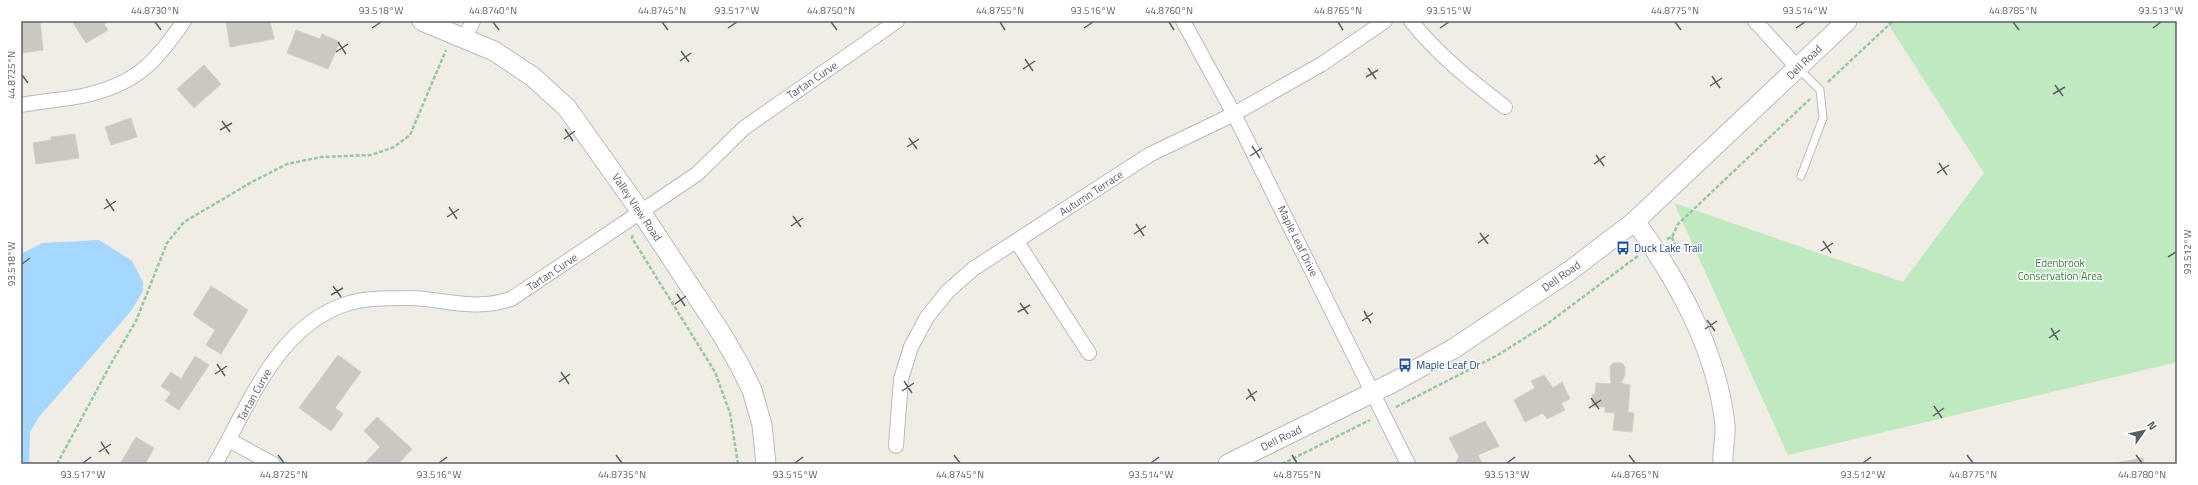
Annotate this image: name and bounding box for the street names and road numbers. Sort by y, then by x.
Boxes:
street label: Dell Road [1783,41,1826,83]
street label: Tartan Curve [783,57,841,103]
street label: Autumn Terrace [1056,166,1126,220]
street label: Valley View Road [608,170,666,244]
street label: Maple Leaf Drive [1274,203,1322,280]
street label: Tartan Curve [523,249,581,295]
street label: Dell Road [1538,257,1584,295]
street label: Tartan Curve [233,365,275,424]
street label: Dell Road [1258,421,1304,455]

